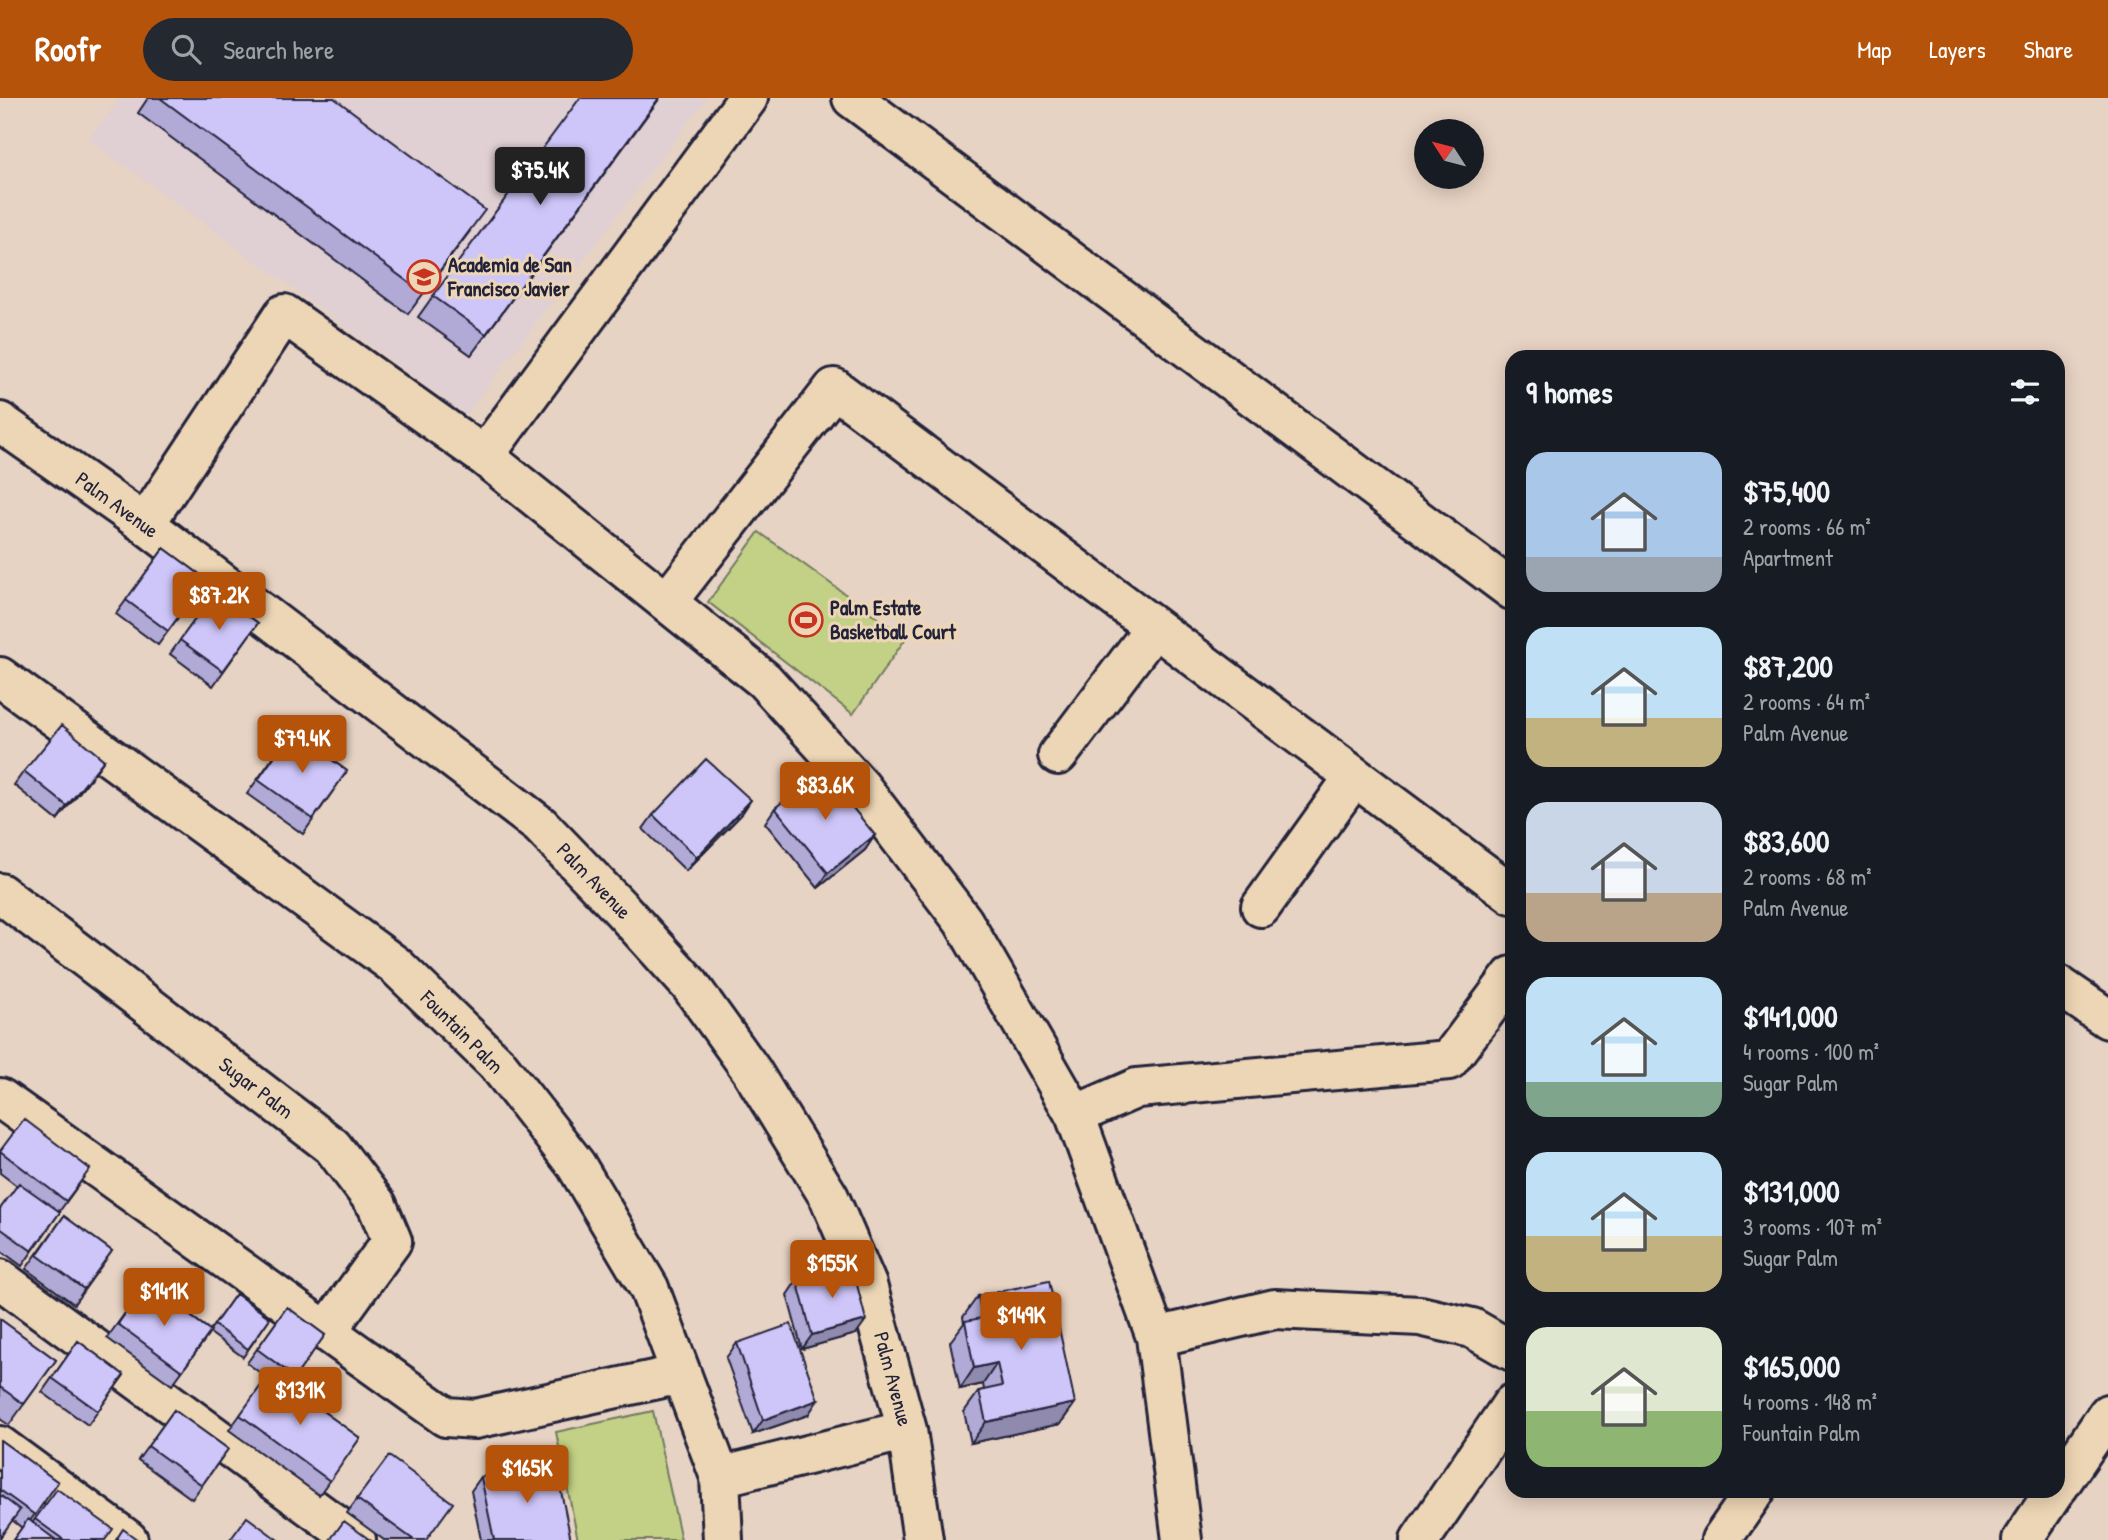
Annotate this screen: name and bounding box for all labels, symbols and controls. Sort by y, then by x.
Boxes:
search box [143,18,633,81]
text: Roofr [35,27,101,71]
icon: search [167,30,205,68]
text: Search here [223,32,334,67]
text: Map [1857,33,1891,65]
text: Layers [1929,33,1986,65]
text: Share [2024,33,2073,65]
north arrow [1414,119,1484,189]
map controls [1414,119,1484,189]
pin: $75.4K [483,148,597,207]
text: $75.4K [511,154,569,185]
place label: Academia de San Francisco Javier [447,250,572,303]
school or university icon: Academia de San Francisco Javier [405,258,443,296]
text: 9 homes [1526,372,1613,412]
icon: filters [2006,373,2044,411]
street label: Palm Avenue [70,465,165,545]
text: $75,400 [1743,471,1830,511]
icon: home [1582,480,1666,564]
text: 2 rooms · 66 m² [1743,511,1871,542]
text: Apartment [1743,542,1833,573]
pin: $87.2K [162,573,276,632]
text: $87.2K [189,579,249,610]
place label: Palm Estate Basketball Court [830,593,956,646]
sports icon: Palm Estate Basketball Court [787,601,825,639]
text: $87,200 [1743,646,1833,686]
icon: home [1582,655,1666,739]
text: 2 rooms · 64 m² [1743,686,1870,717]
pin: $79.4K [245,716,359,775]
text: Palm Avenue [1743,717,1848,748]
text: $79.4K [273,722,331,753]
pin: $83.6K [768,762,882,822]
text: $83.6K [796,769,854,800]
text: $83,600 [1743,821,1830,861]
icon: home [1582,830,1666,914]
street label: Palm Avenue [550,836,638,925]
text: 2 rooms · 68 m² [1743,861,1871,892]
text: Palm Avenue [1743,892,1848,923]
street label: Fountain Palm [414,983,510,1080]
text: $141,000 [1743,996,1838,1036]
icon: home [1582,1005,1666,1089]
text: 4 rooms · 100 m² [1743,1036,1879,1067]
street label: Sugar Palm [213,1050,300,1125]
text: Sugar Palm [1743,1067,1838,1098]
text: $131,000 [1743,1171,1840,1211]
icon: home [1582,1180,1666,1264]
text: 3 rooms · 107 m² [1743,1211,1882,1242]
pin: $155K [783,1240,881,1300]
text: Sugar Palm [1743,1242,1838,1273]
text: $155K [806,1247,858,1278]
pin: $141K [115,1268,213,1328]
text: $141K [139,1275,189,1306]
pin: $149K [972,1292,1070,1352]
text: $149K [996,1299,1046,1330]
street label: Palm Avenue [867,1329,920,1429]
text: $165,000 [1743,1346,1840,1386]
icon: home [1582,1355,1666,1439]
pin: $131K [251,1368,349,1427]
text: $131K [275,1374,325,1405]
text: 4 rooms · 148 m² [1743,1386,1877,1417]
text: Fountain Palm [1743,1417,1860,1448]
pin: $165K [478,1446,576,1505]
text: $165K [502,1452,552,1483]

